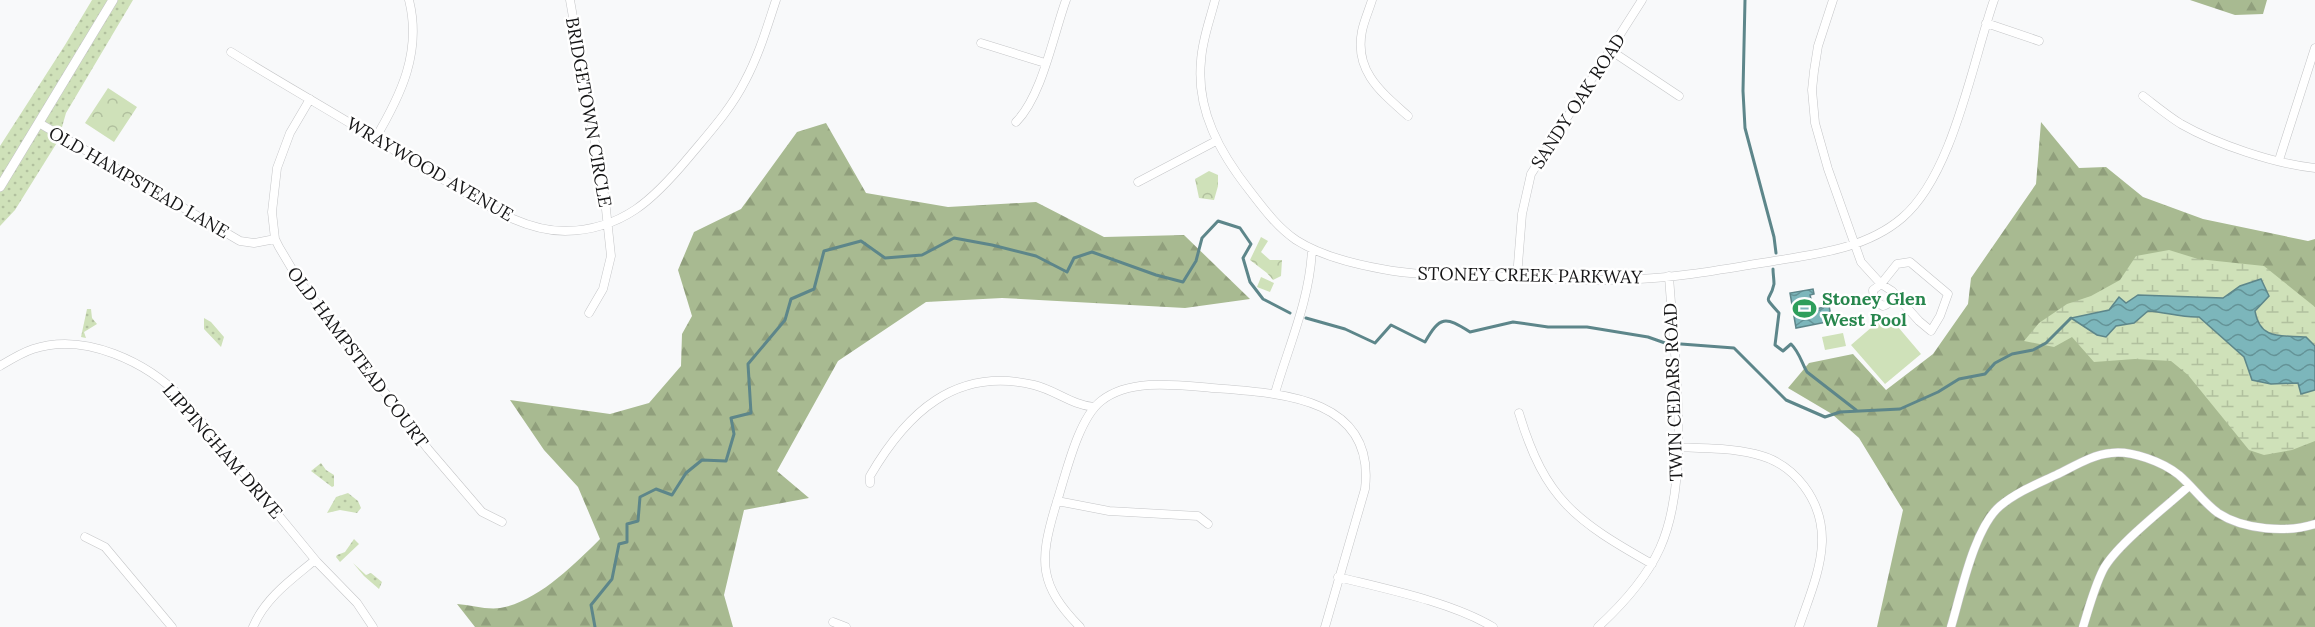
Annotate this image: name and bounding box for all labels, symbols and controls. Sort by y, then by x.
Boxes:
street label: BRIDGETOWN CIRCLE [561,15,617,209]
street label: SANDY OAK ROAD [1526,29,1630,173]
street label: WRAYWOOD AVENUE [342,112,518,226]
street label: OLD HAMPSTEAD LANE [45,121,233,243]
street label: OLD HAMPSTEAD COURT [282,262,434,453]
street label: STONEY CREEK PARKWAY [1418,262,1643,288]
place label: Stoney Glen West Pool [1822,287,1927,331]
sports icon: Stoney Glen West Pool [1791,295,1817,321]
street label: TWIN CEDARS ROAD [1658,302,1688,482]
street label: LIPPINGHAM DRIVE [158,379,288,523]

